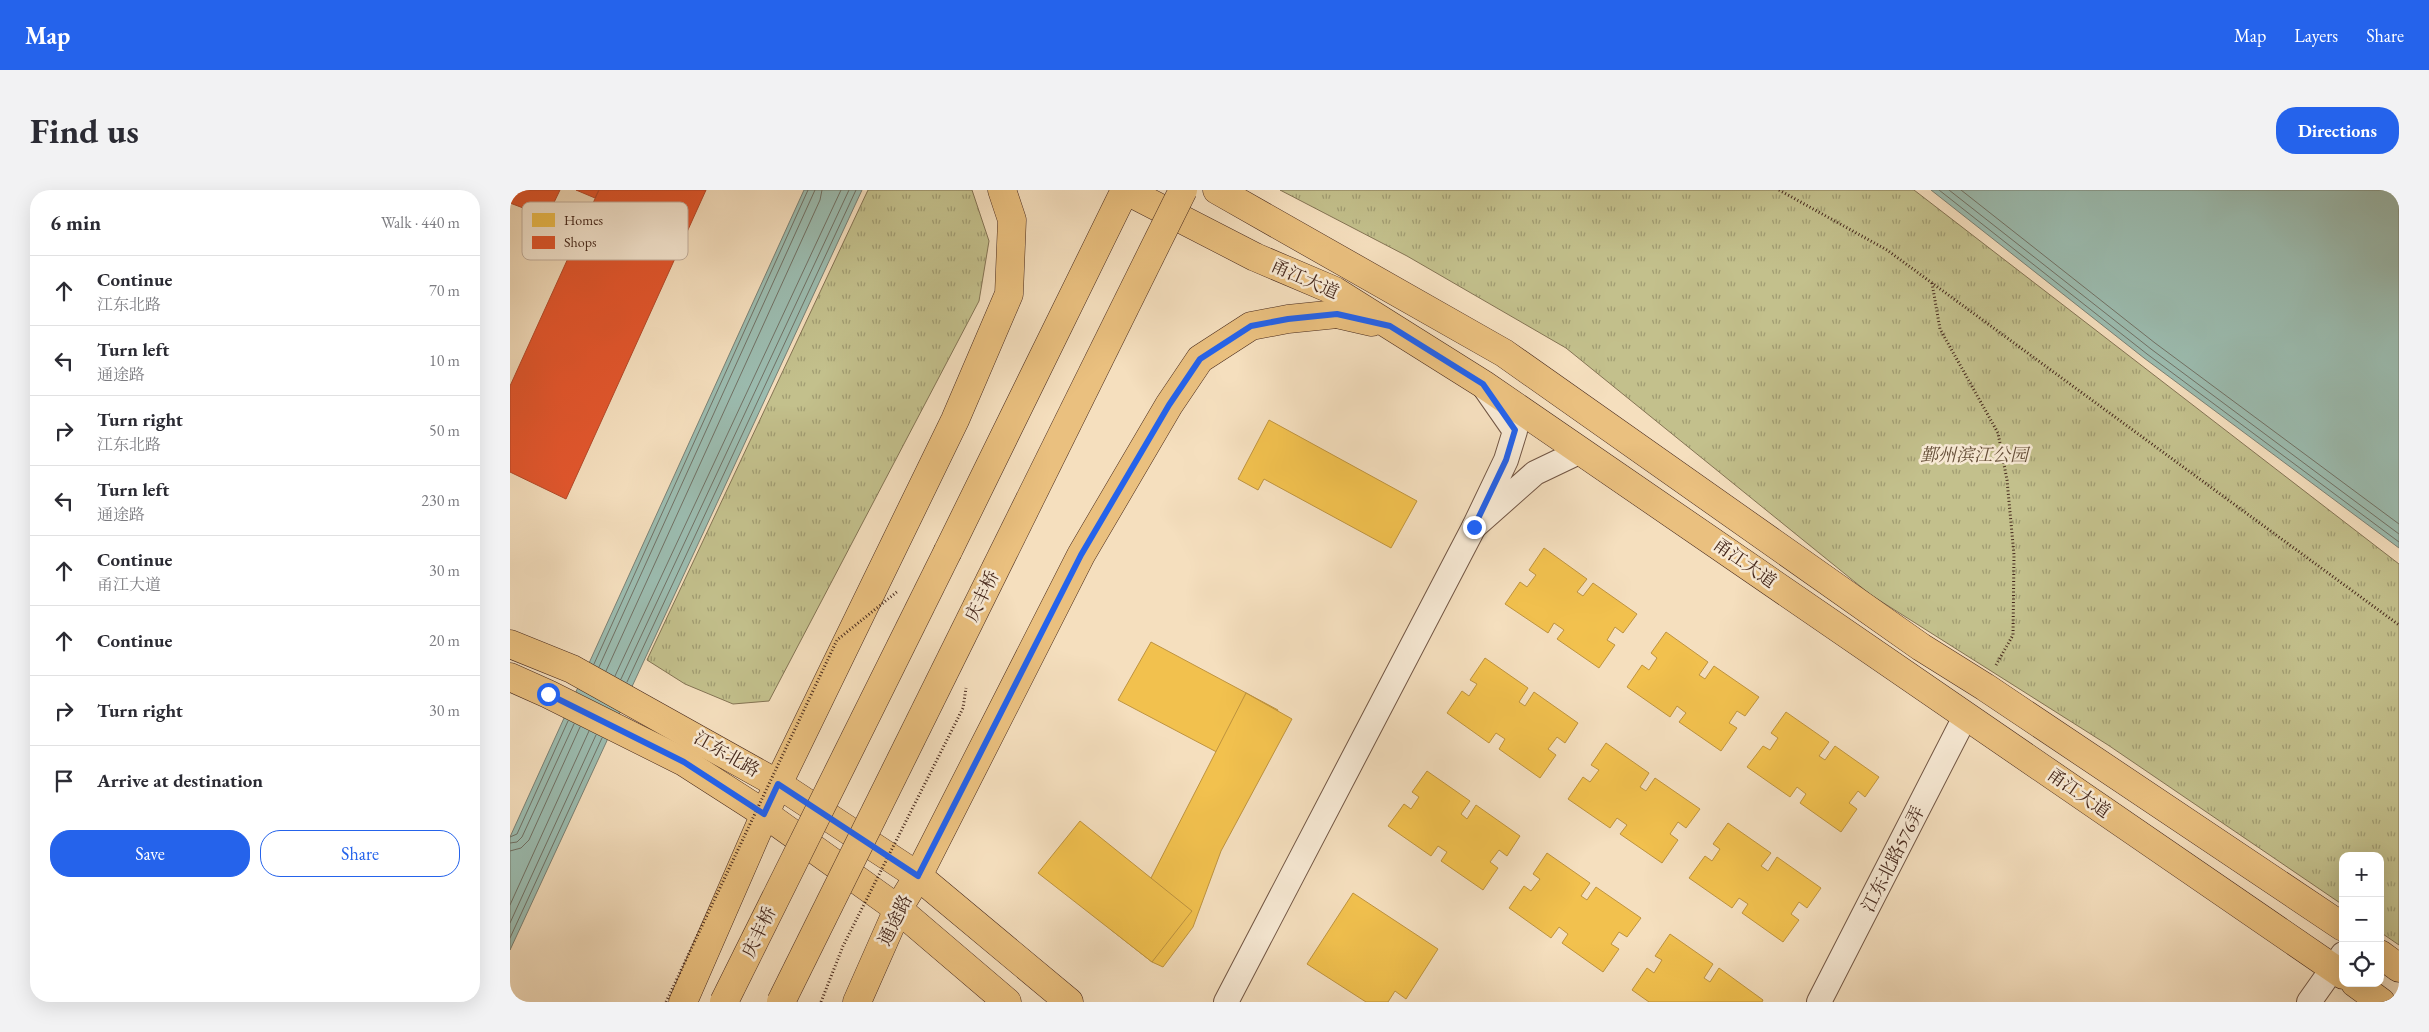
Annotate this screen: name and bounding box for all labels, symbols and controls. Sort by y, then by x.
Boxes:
text: Map [25,20,70,51]
text: Map [2234,24,2266,47]
text: Layers [2294,24,2338,47]
text: Share [2366,24,2404,47]
button: Directions [2276,107,2399,154]
text: Find us [30,108,139,153]
legend [522,202,688,260]
text: 6 min [50,209,101,236]
text: Homes [564,211,604,229]
text: Walk · 440 m [381,212,460,233]
text: Shops [564,233,597,251]
street label: 甬江大道 [1268,253,1343,304]
text: Continue [97,267,172,292]
icon: ahead [50,277,78,305]
text: 70 m [429,280,460,301]
text: 江东北路 [97,294,161,315]
text: Turn left [97,337,169,362]
icon: left [50,347,78,375]
text: 10 m [429,350,460,371]
text: 通途路 [97,364,145,385]
text: Turn right [97,407,183,432]
icon: right [50,417,78,445]
text: 50 m [429,420,460,441]
text: 江东北路 [97,434,161,455]
park label: 鄞州滨江公园 [1920,443,2031,466]
text: Turn left [97,477,169,502]
icon: left [50,487,78,515]
text: 230 m [421,490,460,511]
text: 通途路 [97,504,145,525]
route end [1463,516,1486,539]
street label: 甬江大道 [1709,533,1781,593]
text: Continue [97,547,172,572]
icon: ahead [50,557,78,585]
text: 30 m [429,560,460,581]
street label: 庆丰桥 [959,566,1004,625]
text: 甬江大道 [97,574,161,595]
icon: ahead [50,627,78,655]
text: Continue [97,628,172,653]
text: 20 m [429,630,460,651]
route start [537,683,560,706]
icon: right [50,697,78,725]
text: Turn right [97,698,183,723]
text: 30 m [429,700,460,721]
street label: 江东北路 [690,726,764,782]
street label: 甬江大道 [2043,763,2115,823]
icon: arrive [50,767,78,795]
text: Arrive at destination [97,768,263,793]
street label: 江东北路576弄 [1856,802,1929,916]
button: Save [50,830,250,877]
button: Share [260,830,460,877]
map controls [2339,852,2384,987]
button: + [2339,852,2384,897]
street label: 通途路 [872,890,917,949]
button: − [2339,897,2384,942]
street label: 庆丰桥 [736,902,781,961]
button: locate [2339,942,2384,987]

